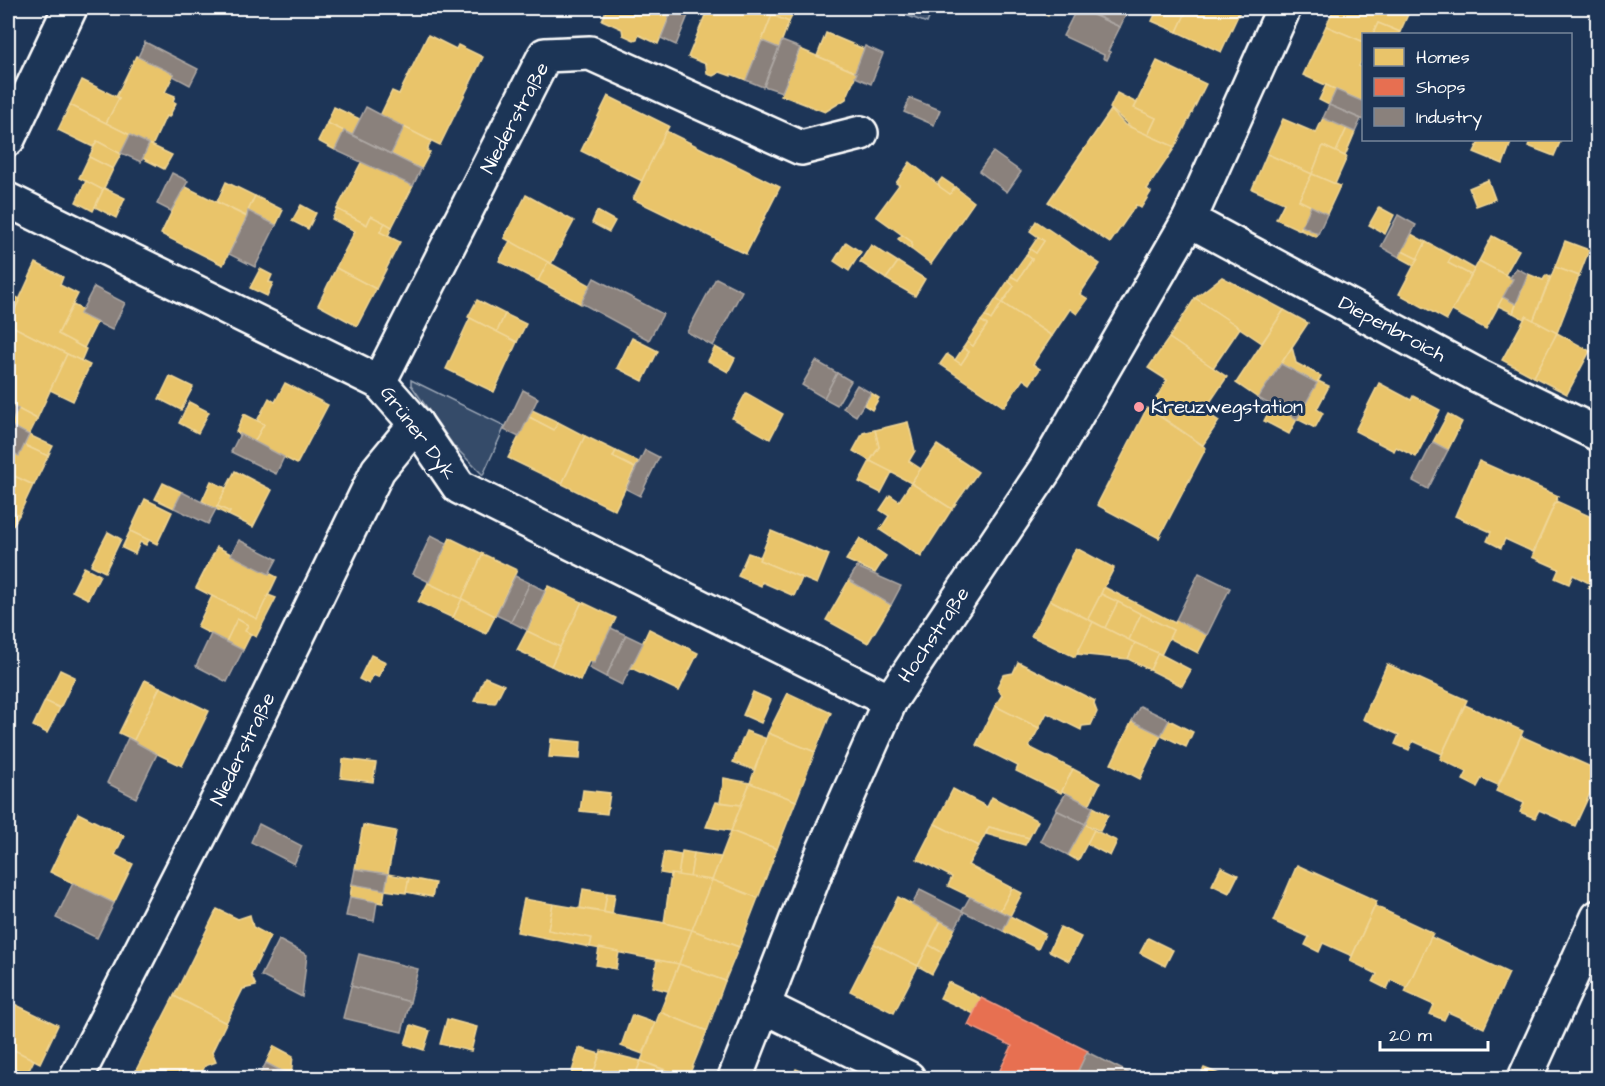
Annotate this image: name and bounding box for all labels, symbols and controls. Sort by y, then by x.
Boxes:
legend [1362,33,1572,141]
text: Homes [1416,45,1470,70]
street label: Niederstraße [474,57,556,179]
text: Shops [1416,75,1466,100]
text: Industry [1416,105,1482,131]
street label: Diepenbroich [1333,289,1451,369]
street label: Grüner Dyk [373,380,463,486]
place label: Kreuzwegstation [1151,393,1303,422]
marker: Kreuzwegstation [1132,400,1146,414]
street label: Hochstraße [892,581,977,689]
street label: Niederstraße [203,687,283,810]
scale bar [1380,1014,1488,1052]
text: 20 m [1389,1023,1432,1048]

